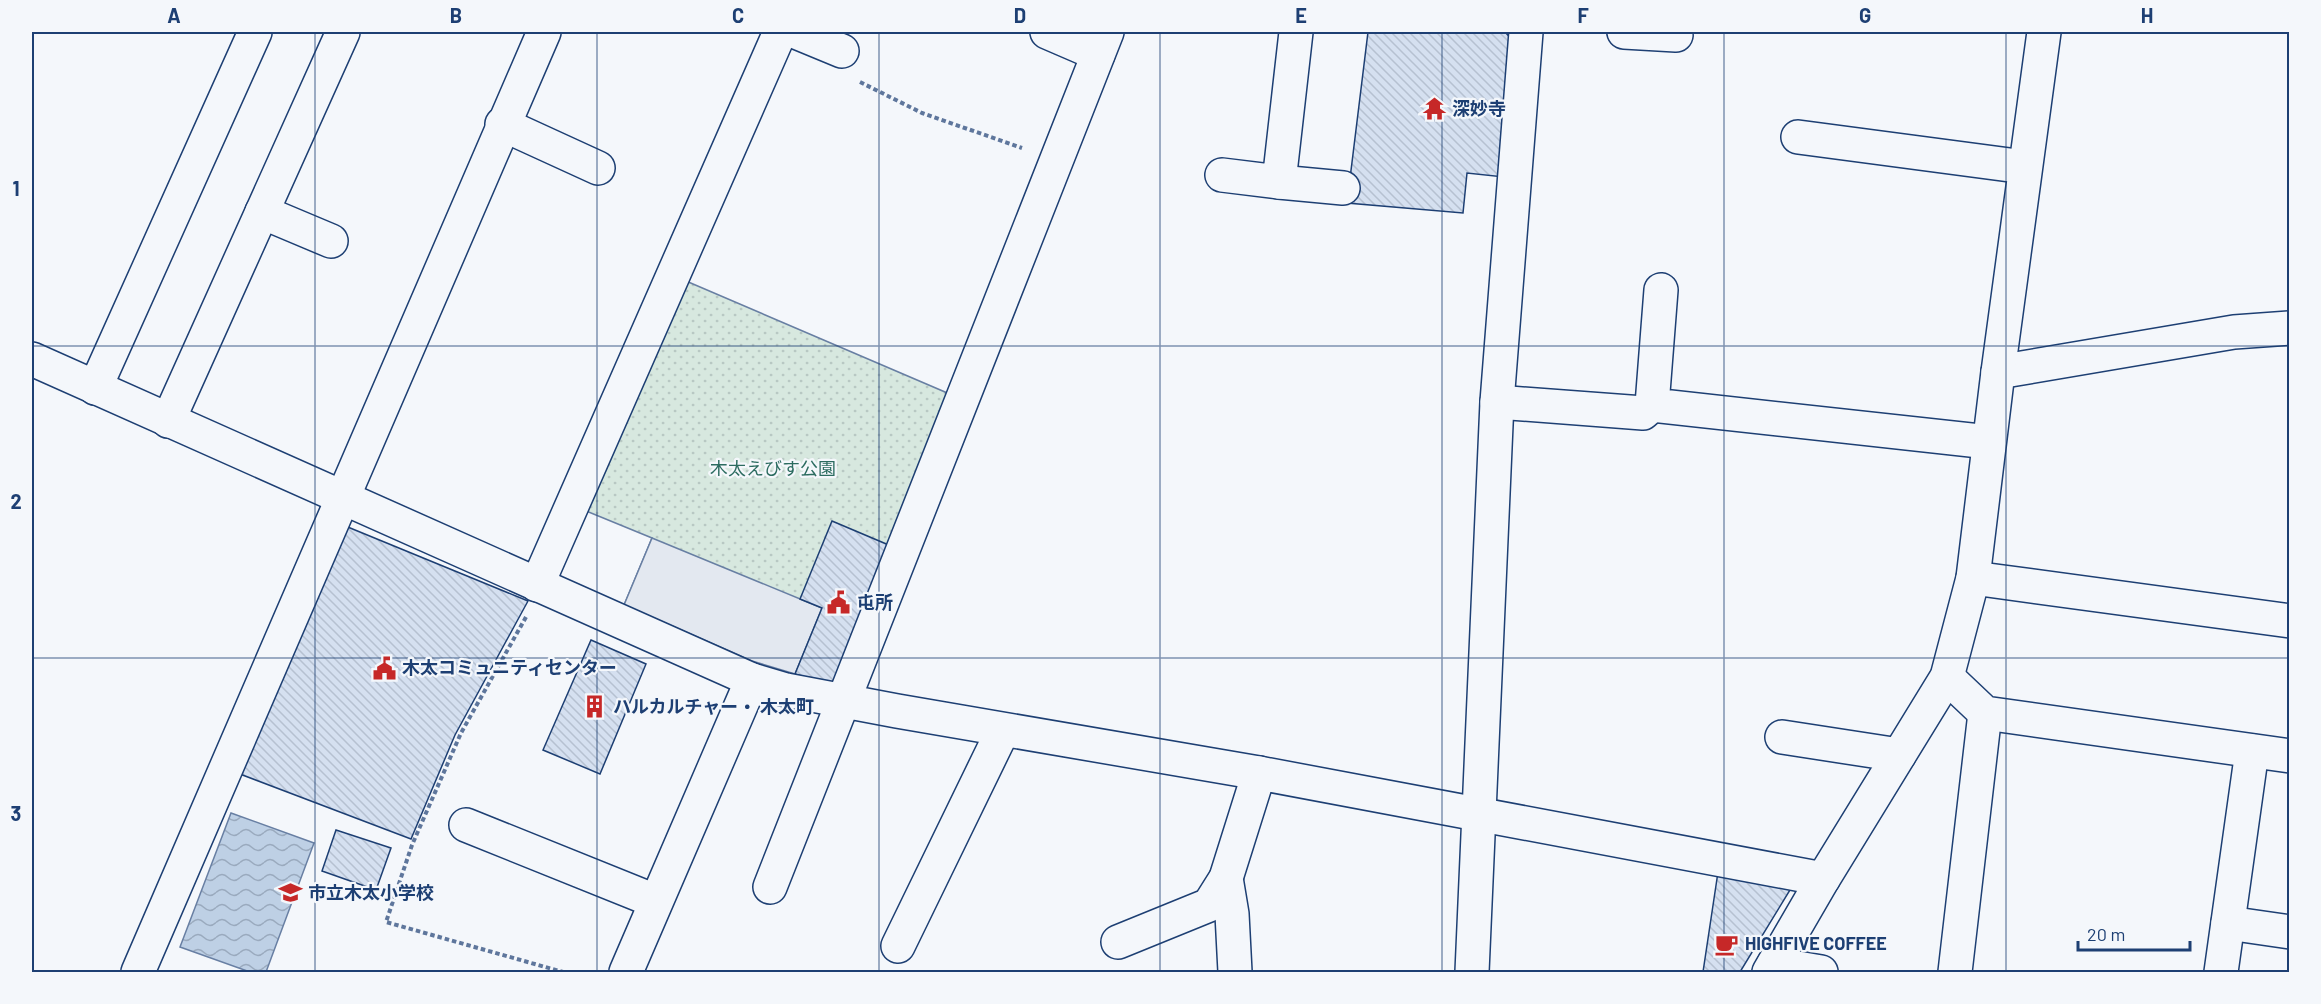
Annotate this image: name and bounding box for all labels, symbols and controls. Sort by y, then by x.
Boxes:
text: A [167,3,181,27]
text: B [450,3,462,27]
text: C [732,3,744,27]
text: D [1014,3,1026,27]
text: E [1295,3,1307,27]
text: F [1577,3,1589,27]
text: G [1859,3,1871,27]
text: H [2141,3,2153,27]
temple icon: 深妙寺 [1421,96,1447,122]
place label: 深妙寺 [1452,97,1506,119]
text: 1 [12,176,20,200]
park label: 木太えびす公園 [710,457,836,479]
text: 2 [10,489,22,513]
public building icon: 屯所 [826,590,852,616]
place label: 屯所 [857,591,893,613]
public building icon: 木太コミュニティセンター [371,655,397,681]
place label: 木太コミュニティセンター [402,656,617,678]
building icon: ハルカルチャー・ 木太町 [582,694,608,720]
place label: ハルカルチャー・ 木太町 [613,695,814,717]
text: 3 [11,801,21,825]
school or university icon: 市立木太小学校 [277,880,303,906]
place label: 市立木太小学校 [308,881,434,903]
scale bar [2078,914,2190,952]
text: 20 m [2087,923,2125,945]
cafe icon: HIGHFIVE COFFEE [1714,931,1740,957]
place label: HIGHFIVE COFFEE [1745,932,1887,954]

